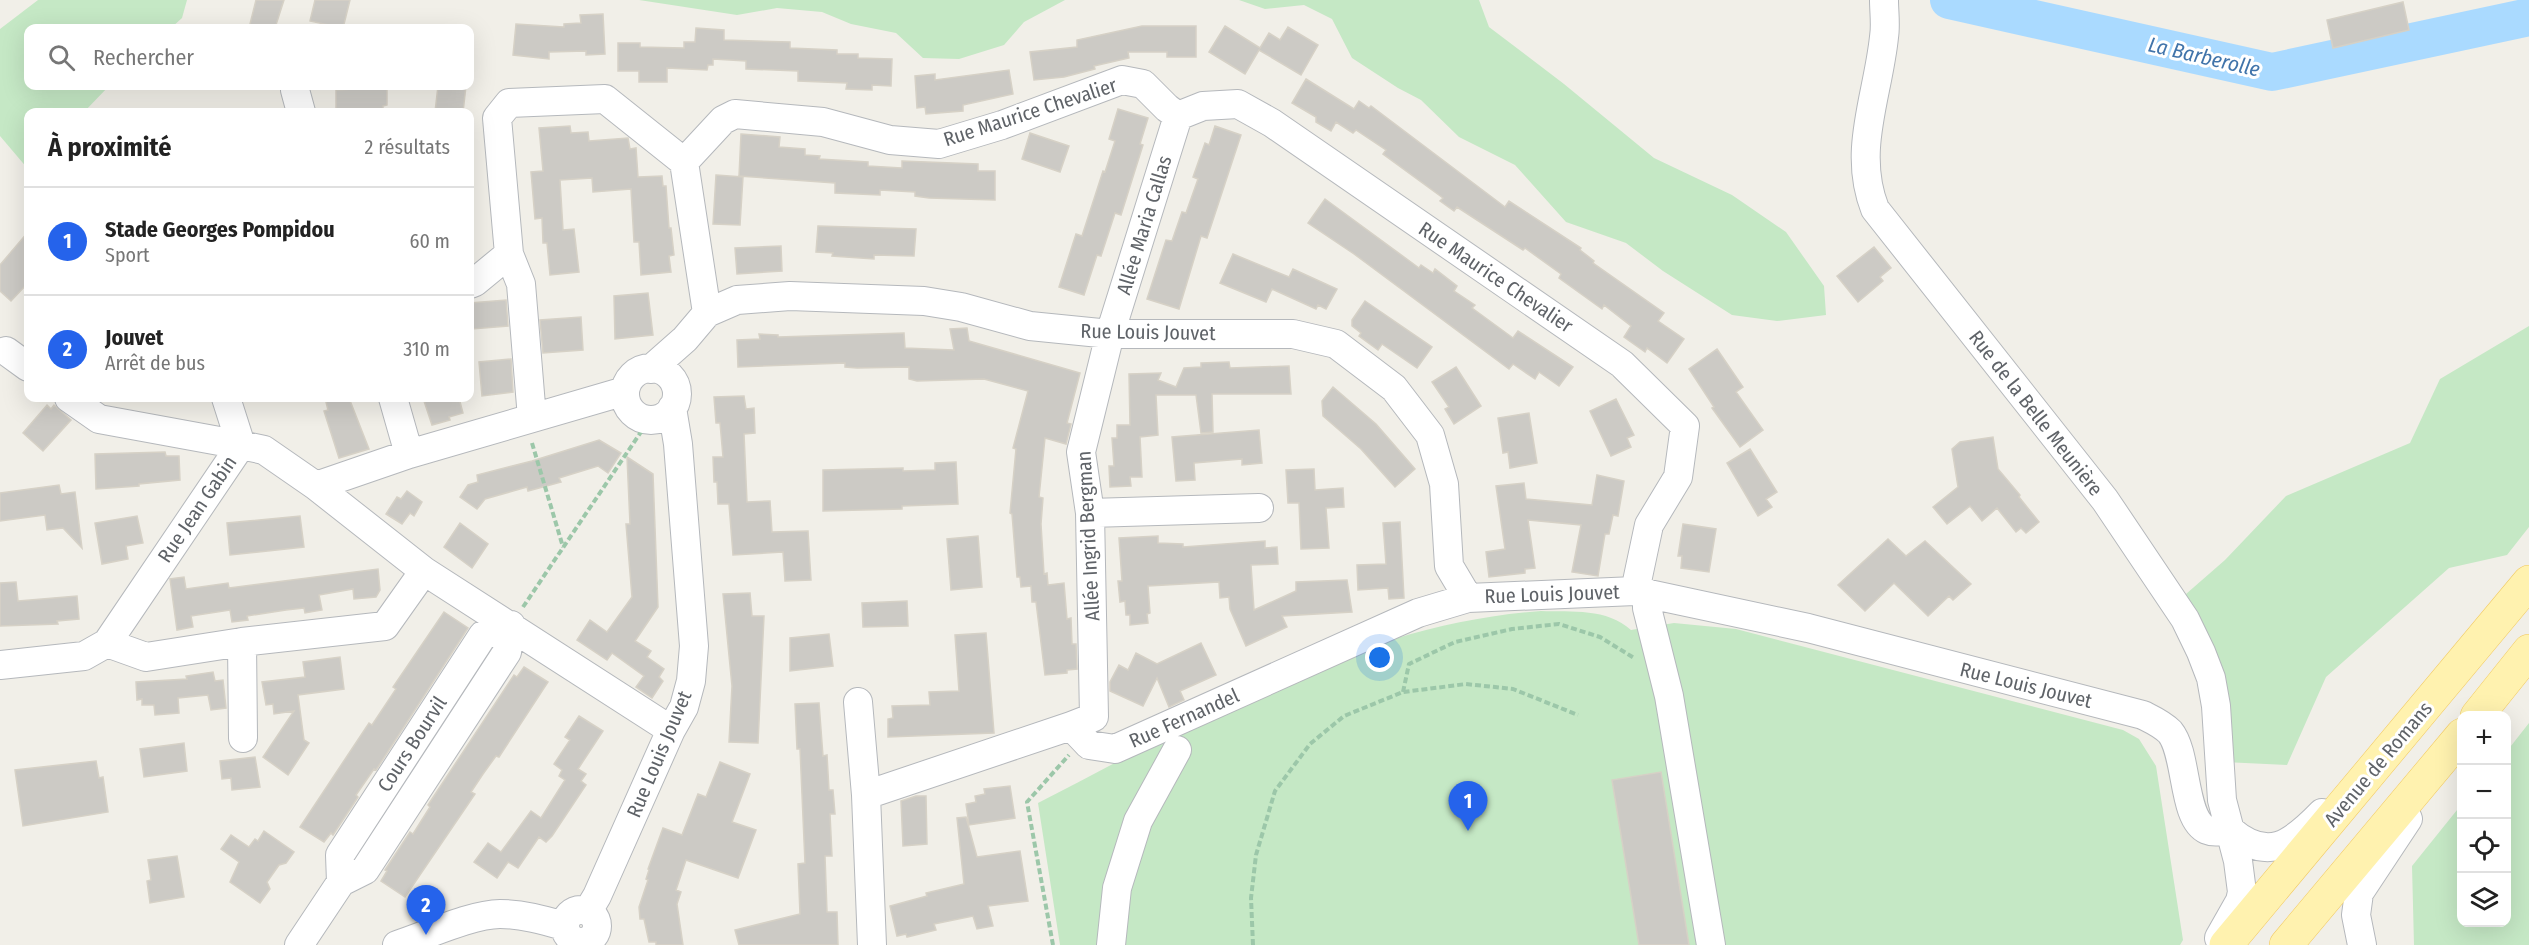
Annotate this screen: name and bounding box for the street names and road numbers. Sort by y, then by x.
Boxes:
street label: Rue Maurice Chevalier [940,73,1120,151]
street label: Allée Maria Callas [1111,153,1177,297]
street label: Rue Maurice Chevalier [1414,216,1578,338]
street label: Rue Louis Jouvet [1080,319,1216,345]
street label: Rue de la Belle Meunière [1964,326,2108,500]
street label: Allée Ingrid Bergman [1072,450,1104,622]
street label: Rue Jean Gabin [152,451,242,567]
street label: Rue Louis Jouvet [1484,580,1620,608]
street label: Rue Louis Jouvet [1957,657,2095,713]
street label: Rue Fernandel [1125,683,1243,753]
street label: Rue Louis Jouvet [622,687,697,821]
street label: Cours Bourvil [372,692,452,796]
street label: Avenue de Romans [2319,697,2437,831]

